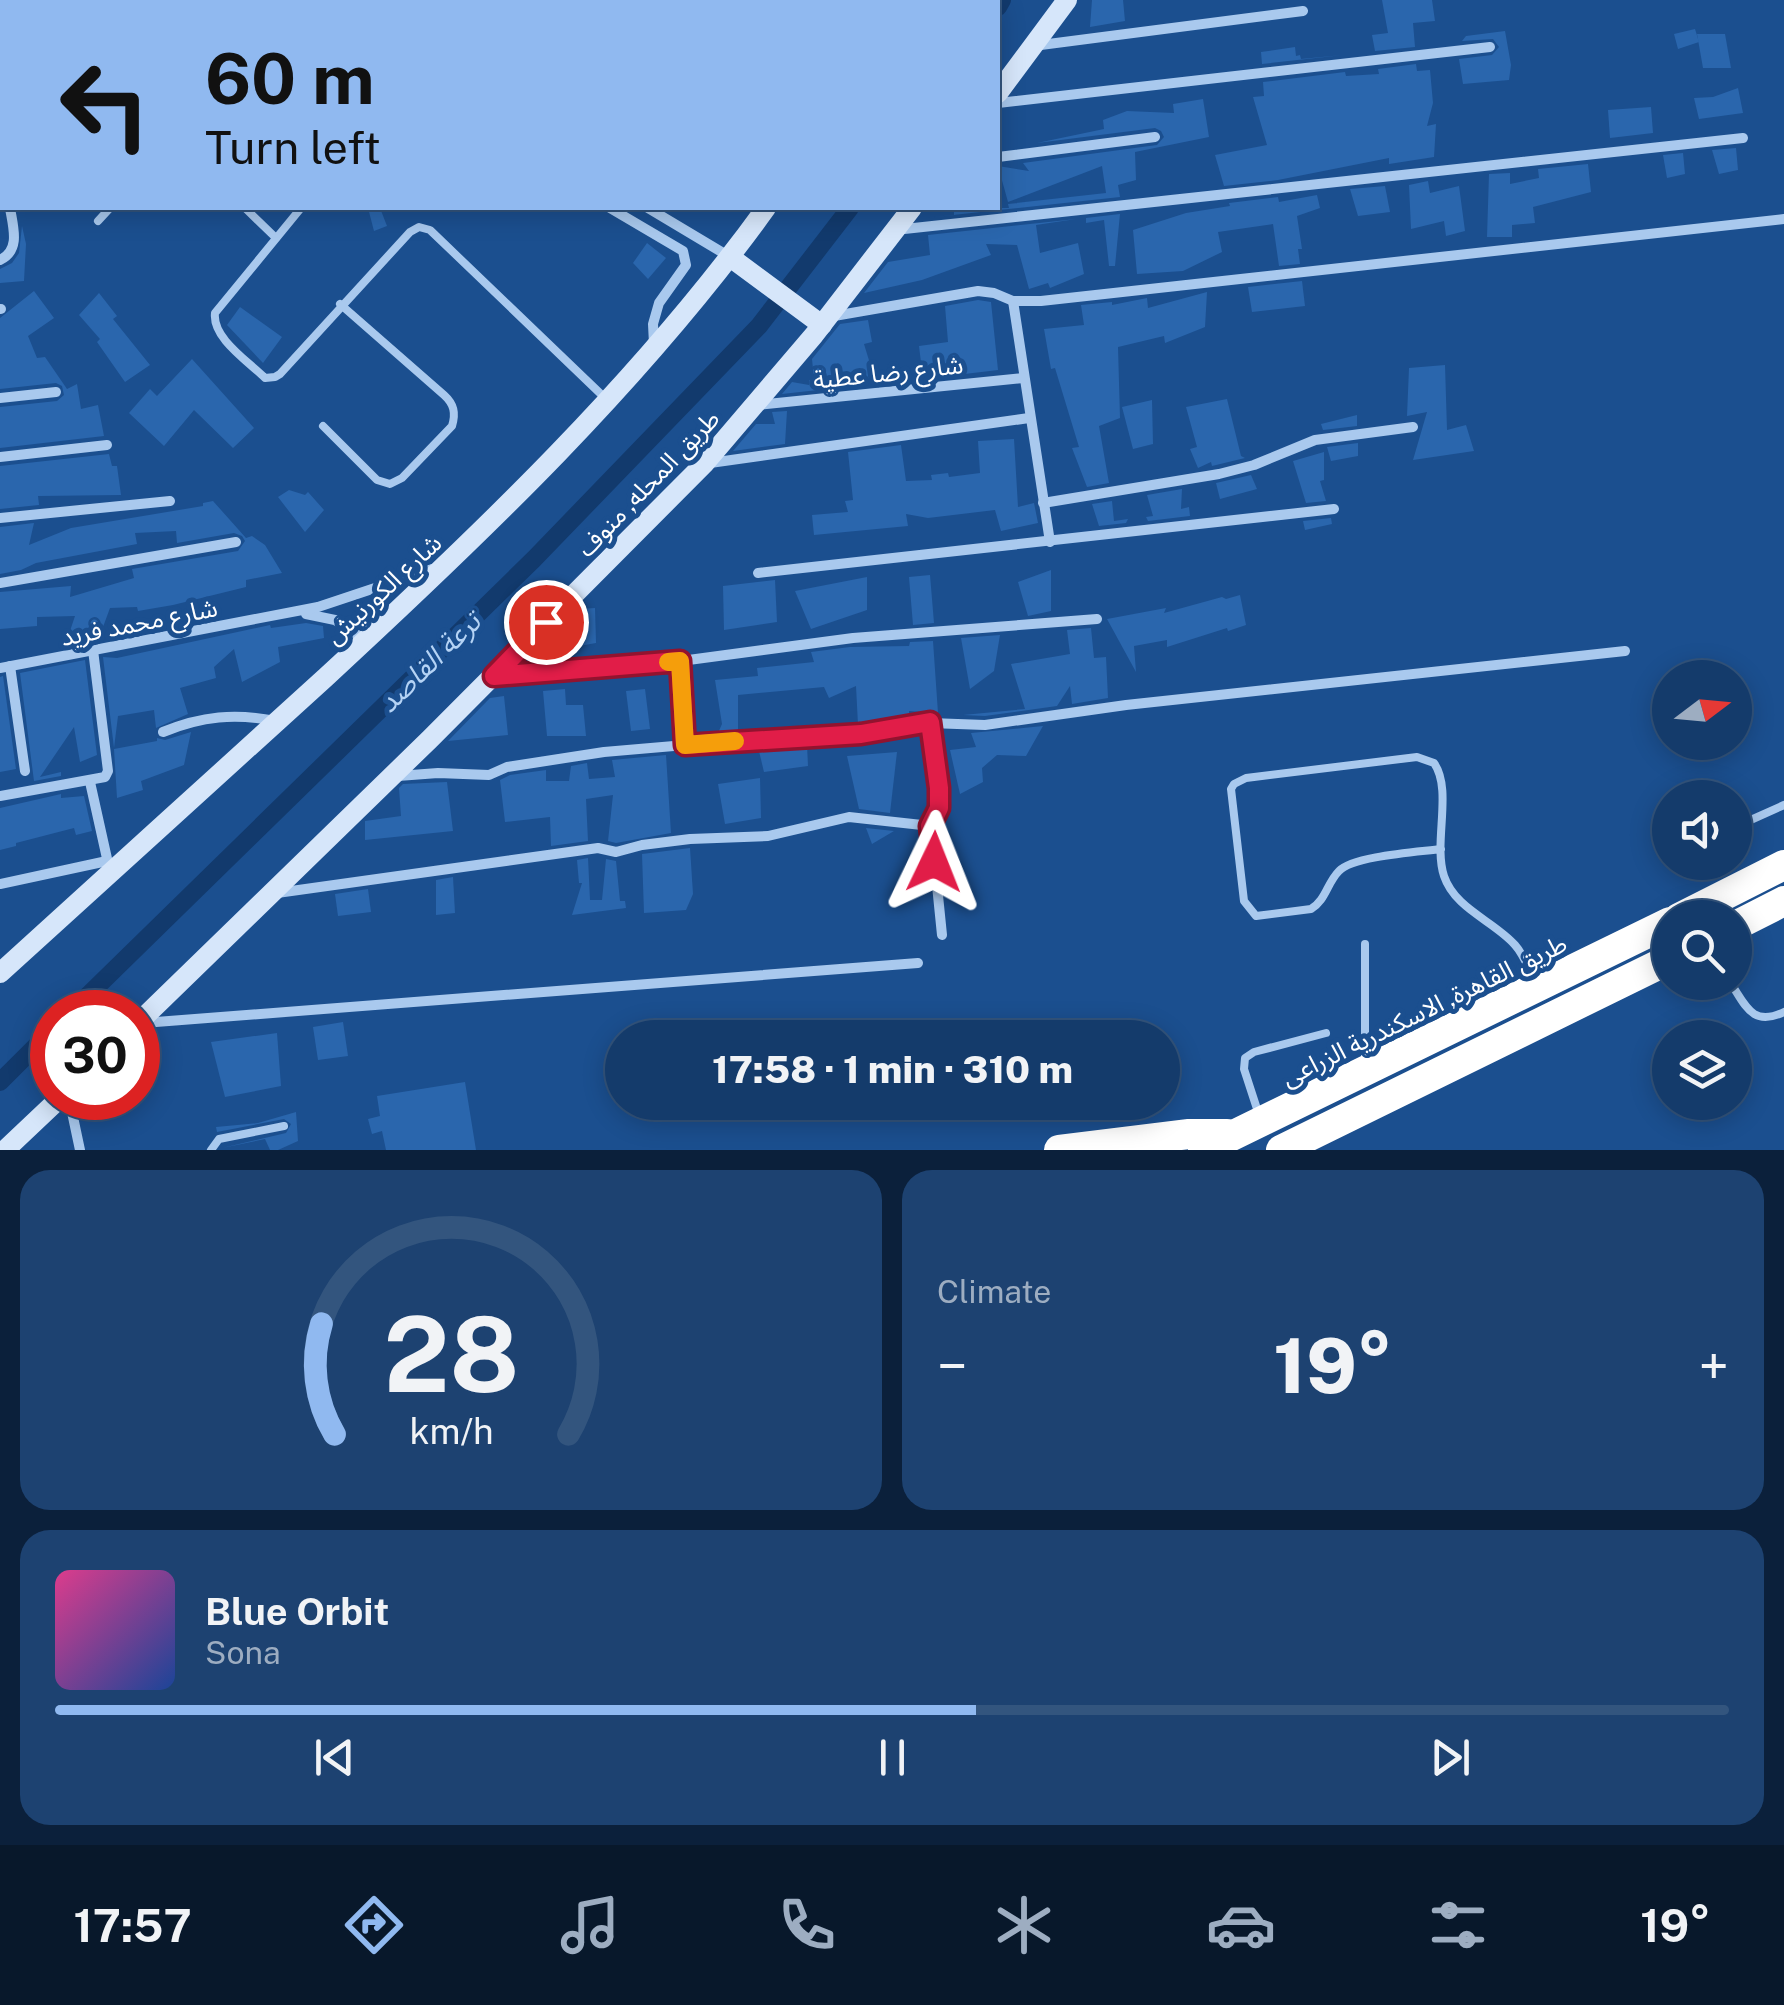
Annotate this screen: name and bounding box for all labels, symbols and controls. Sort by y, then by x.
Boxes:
text: 60 m [205,37,375,120]
icon: left [40,40,170,170]
text: Turn left [205,121,381,174]
street label: شارع رضا عطية [811,349,965,399]
street label: طريق المحله, منوف [570,403,726,563]
street label: شارع الكورنيش [319,528,450,653]
pin [504,580,589,665]
street label: شارع محمد فريد [58,592,221,656]
icon: arrive [519,595,574,650]
water label: ترعة القاصد [371,602,490,719]
north arrow [1652,660,1752,760]
map controls [1652,660,1752,1120]
button: sound [1652,780,1752,880]
position arrow [882,810,986,914]
button: search [1652,900,1752,1000]
street label: طريق القاهرة, الاسكندرية الزراعى [1276,928,1572,1093]
speed limit sign: 30 [30,990,160,1120]
button: layers [1652,1020,1752,1120]
text: 17:58 · 1 min · 310 m [712,1047,1073,1092]
text: Climate [937,1273,1051,1310]
text: 28 [383,1293,519,1415]
text: 19° [1273,1322,1393,1410]
text: − [937,1334,968,1398]
text: + [1699,1334,1729,1398]
text: km/h [409,1410,493,1452]
text: Blue Orbit [205,1589,389,1634]
text: Sona [205,1634,281,1671]
icon: previous [307,1730,362,1785]
icon: pause [865,1730,920,1785]
icon: next [1423,1730,1478,1785]
icon: directions [339,1890,409,1960]
icon: music [555,1890,625,1960]
icon: phone [772,1890,842,1960]
icon: climate [989,1890,1059,1960]
icon: car [1206,1890,1276,1960]
icon: filters [1423,1890,1493,1960]
text: 17:57 [73,1899,192,1952]
text: 19° [1640,1899,1711,1952]

